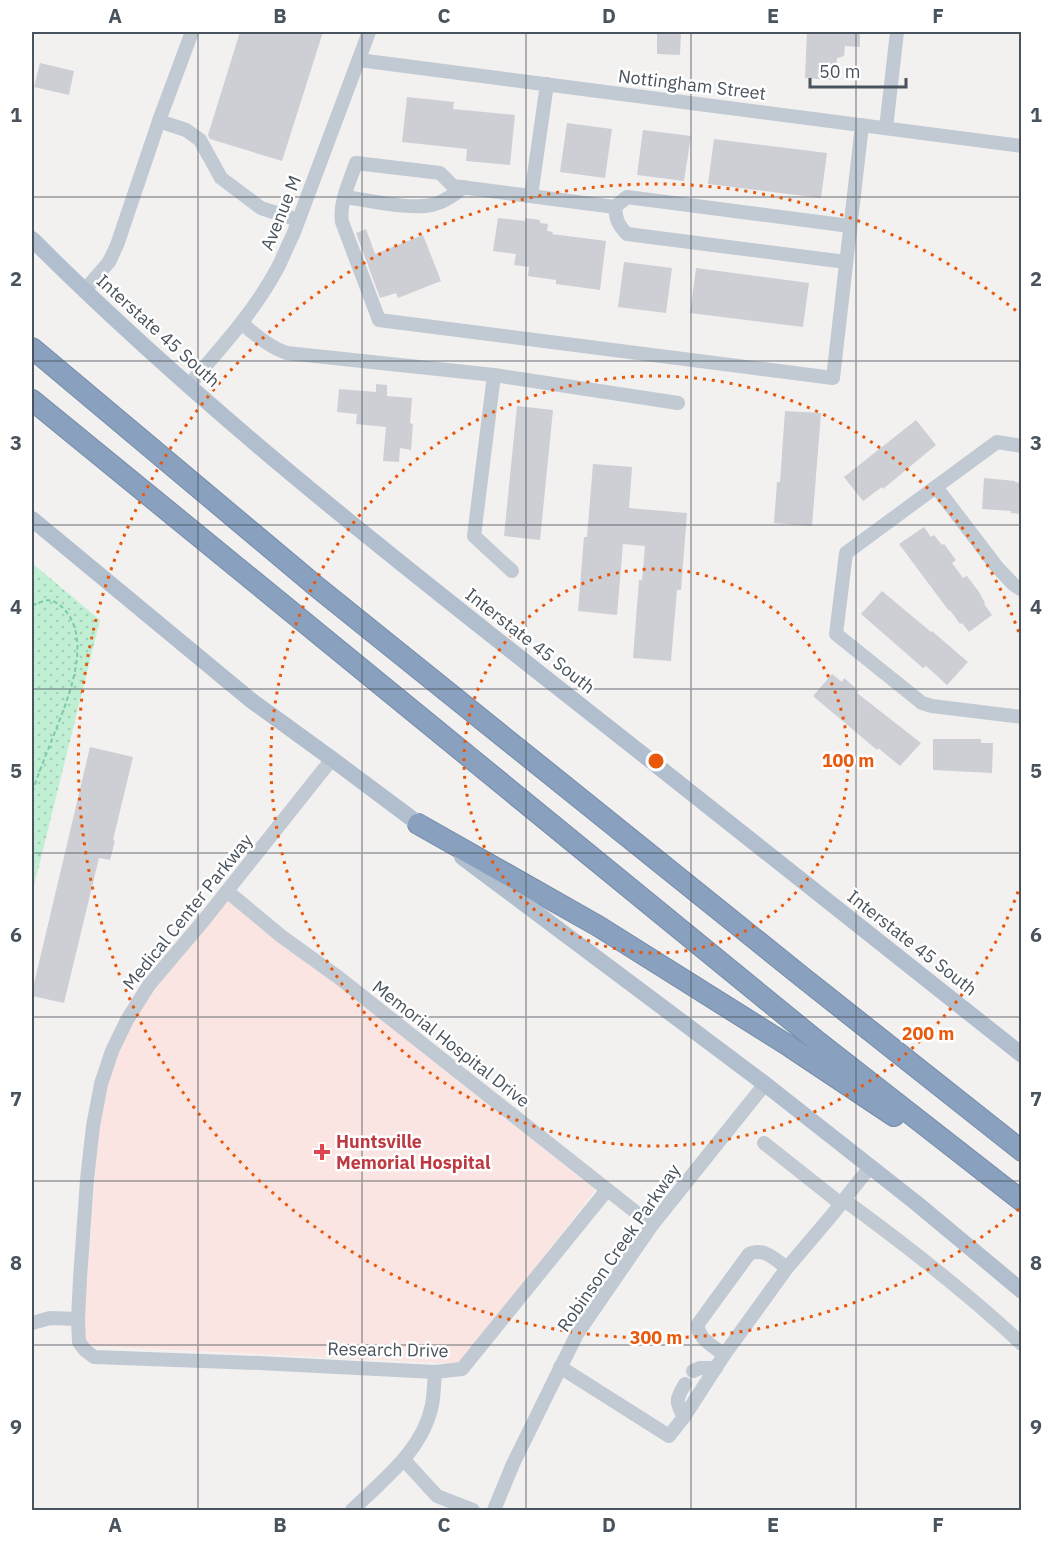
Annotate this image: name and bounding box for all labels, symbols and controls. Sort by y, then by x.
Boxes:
text: A [108,2,122,29]
text: B [273,2,287,29]
text: C [437,2,451,29]
text: D [602,2,616,29]
text: E [767,2,779,29]
text: F [932,2,944,29]
scale bar [810,51,906,89]
text: 50 m [819,60,861,83]
street label: Nottingham Street [617,64,767,105]
text: 1 [10,101,22,128]
text: 1 [1030,101,1042,128]
street label: Avenue M [255,172,306,254]
text: 2 [10,265,22,292]
text: 2 [1030,265,1042,292]
street label: Interstate 45 South [92,269,225,392]
text: 3 [10,429,22,456]
text: 3 [1030,429,1042,456]
street label: Interstate 45 South [461,583,600,698]
text: 4 [10,593,22,620]
text: 4 [1030,593,1042,620]
text: 100 m [822,749,874,772]
centre of rings [646,751,666,771]
text: 5 [10,757,22,784]
text: 5 [1030,757,1042,784]
street label: Medical Center Parkway [118,829,258,994]
street label: Interstate 45 South [843,885,982,1000]
text: 6 [10,921,22,948]
text: 6 [1030,921,1042,948]
street label: Memorial Hospital Drive [368,975,535,1112]
text: 200 m [902,1022,954,1045]
text: 7 [10,1085,22,1112]
text: 7 [1030,1085,1042,1112]
place label: Huntsville Memorial Hospital [336,1130,491,1174]
marker: Huntsville Memorial Hospital [313,1143,331,1161]
street label: Robinson Creek Parkway [552,1159,685,1336]
text: 8 [10,1249,22,1276]
text: 8 [1030,1249,1042,1276]
text: 300 m [630,1326,682,1349]
street label: Research Drive [327,1337,449,1362]
text: 9 [10,1413,22,1440]
text: 9 [1030,1413,1042,1440]
text: A [108,1511,122,1538]
text: B [273,1511,287,1538]
text: C [437,1511,451,1538]
text: D [602,1511,616,1538]
text: E [767,1511,779,1538]
text: F [932,1511,944,1538]

